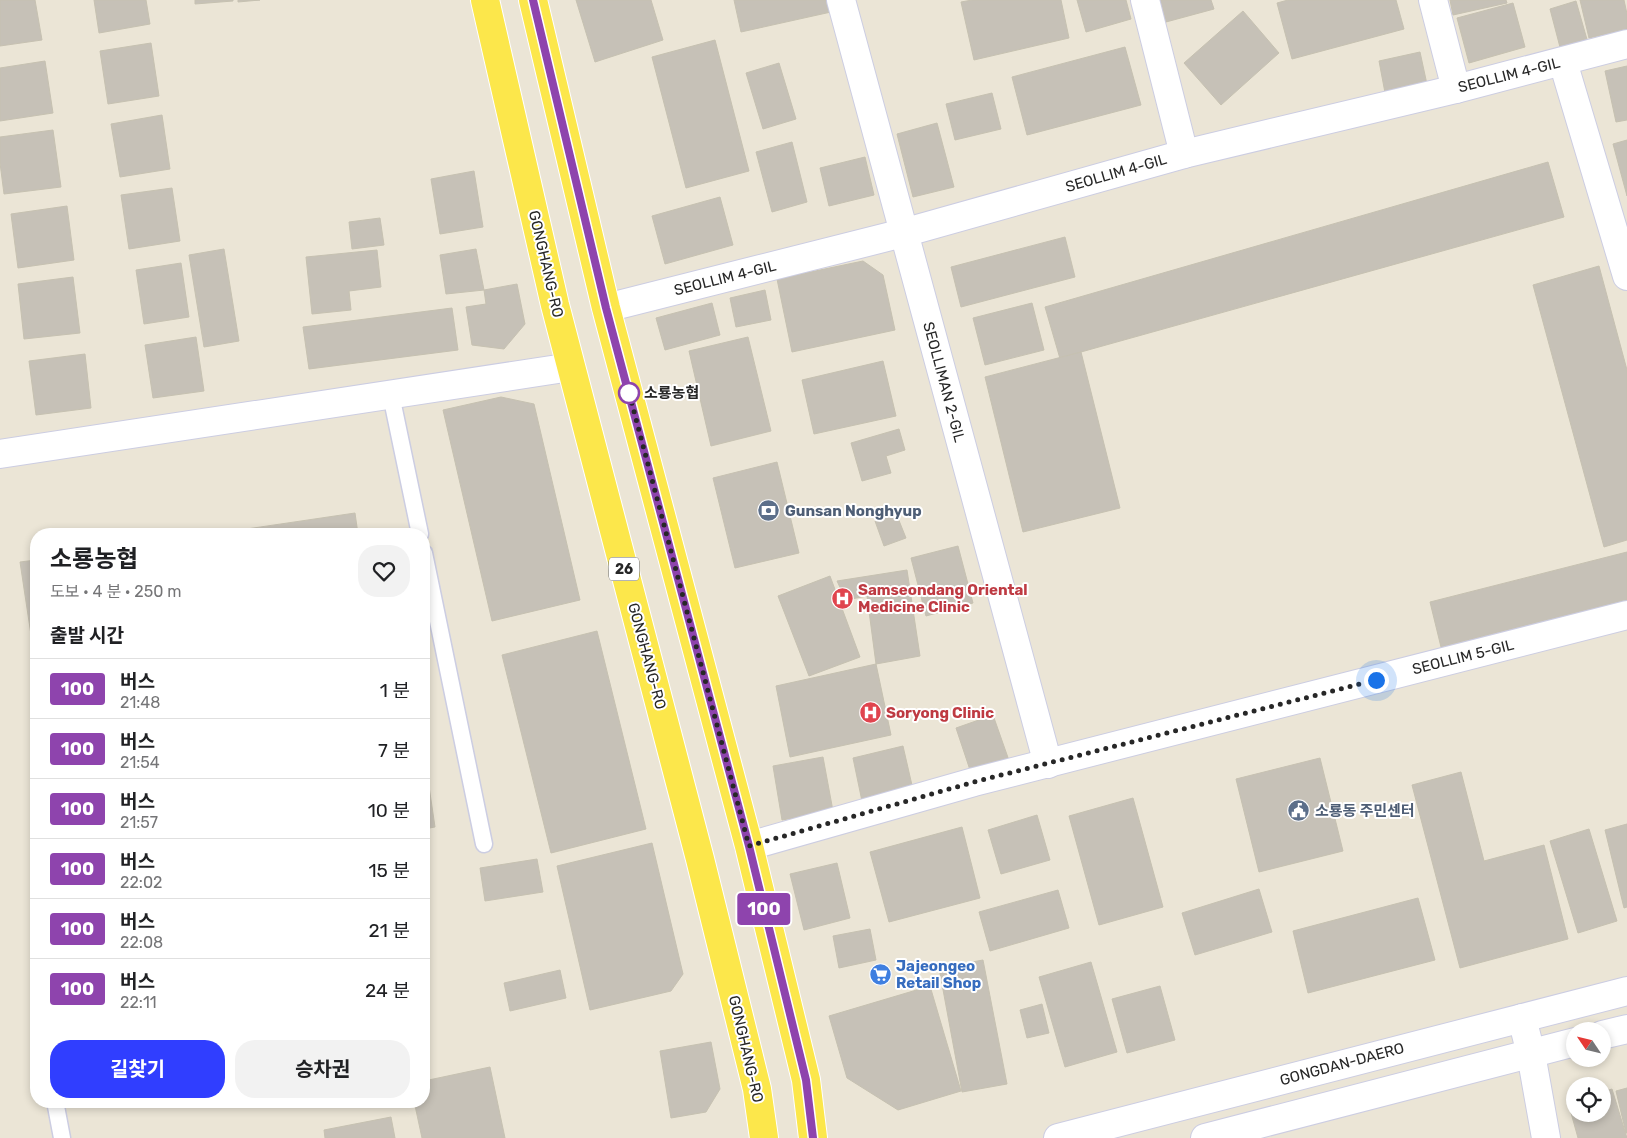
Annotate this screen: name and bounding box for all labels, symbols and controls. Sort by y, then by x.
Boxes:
street label: SEOLLIM 4-GIL [1456,54,1562,96]
street label: SEOLLIM 4-GIL [1063,150,1169,196]
street label: GONGHANG-RO [525,209,567,319]
street label: SEOLLIM 4-GIL [672,257,778,299]
street label: SEOLLIMAN 2-GIL [919,320,969,445]
marker: 소룡농협 [618,382,640,404]
place label: 소룡농협 [644,384,699,402]
bank icon: Gunsan Nonghyup [757,499,781,523]
place label: Gunsan Nonghyup [785,502,922,520]
text: 소룡농협 [50,545,138,573]
button: heart [358,545,410,597]
road number: 26 [609,558,639,580]
place label: Samseondang Oriental Medicine Clinic [858,581,1028,616]
text: 도보 · 4 분 · 250 m [50,582,181,601]
hospital icon: Samseondang Oriental Medicine Clinic [830,587,854,611]
street label: GONGHANG-RO [624,601,670,711]
text: 출발 시간 [50,624,124,647]
street label: SEOLLIM 5-GIL [1410,636,1516,678]
your location [1364,668,1389,693]
text: 버스 [120,670,155,693]
text: 100 [61,678,94,700]
text: 1 분 [380,679,410,702]
text: 21:48 [120,693,160,712]
hospital icon: Soryong Clinic [858,701,882,725]
place label: Soryong Clinic [886,704,994,722]
text: 버스 [120,730,155,753]
text: 100 [61,738,94,760]
text: 7 분 [378,739,410,762]
text: 21:54 [120,753,160,772]
text: 버스 [120,790,155,813]
text: 100 [61,798,94,820]
text: 10 분 [368,799,410,822]
public building icon: 소룡동 주민센터 [1287,799,1311,823]
place label: 소룡동 주민센터 [1315,802,1415,820]
text: 21:57 [120,813,158,832]
text: 버스 [120,850,155,873]
text: 100 [61,858,94,880]
text: 15 분 [368,859,410,882]
text: 22:02 [120,873,162,892]
line badge: 100 [735,893,793,925]
text: 100 [747,898,781,920]
text: 버스 [120,910,155,933]
text: 100 [61,918,94,940]
text: 21 분 [369,919,410,942]
text: 22:08 [120,933,163,952]
place label: Jajeongeo Retail Shop [896,957,981,992]
supermarket icon: Jajeongeo Retail Shop [868,963,892,987]
text: 버스 [120,970,155,993]
text: 100 [61,978,94,1000]
text: 24 분 [365,979,410,1002]
text: 22:11 [120,993,157,1012]
street label: GONGHANG-RO [725,994,767,1104]
north arrow [1566,1022,1611,1068]
map controls [1566,1022,1611,1122]
street label: GONGDAN-DAERO [1278,1039,1406,1089]
button: 길찾기 [50,1040,225,1098]
button: 승차권 [235,1040,410,1098]
button: locate [1566,1077,1611,1122]

